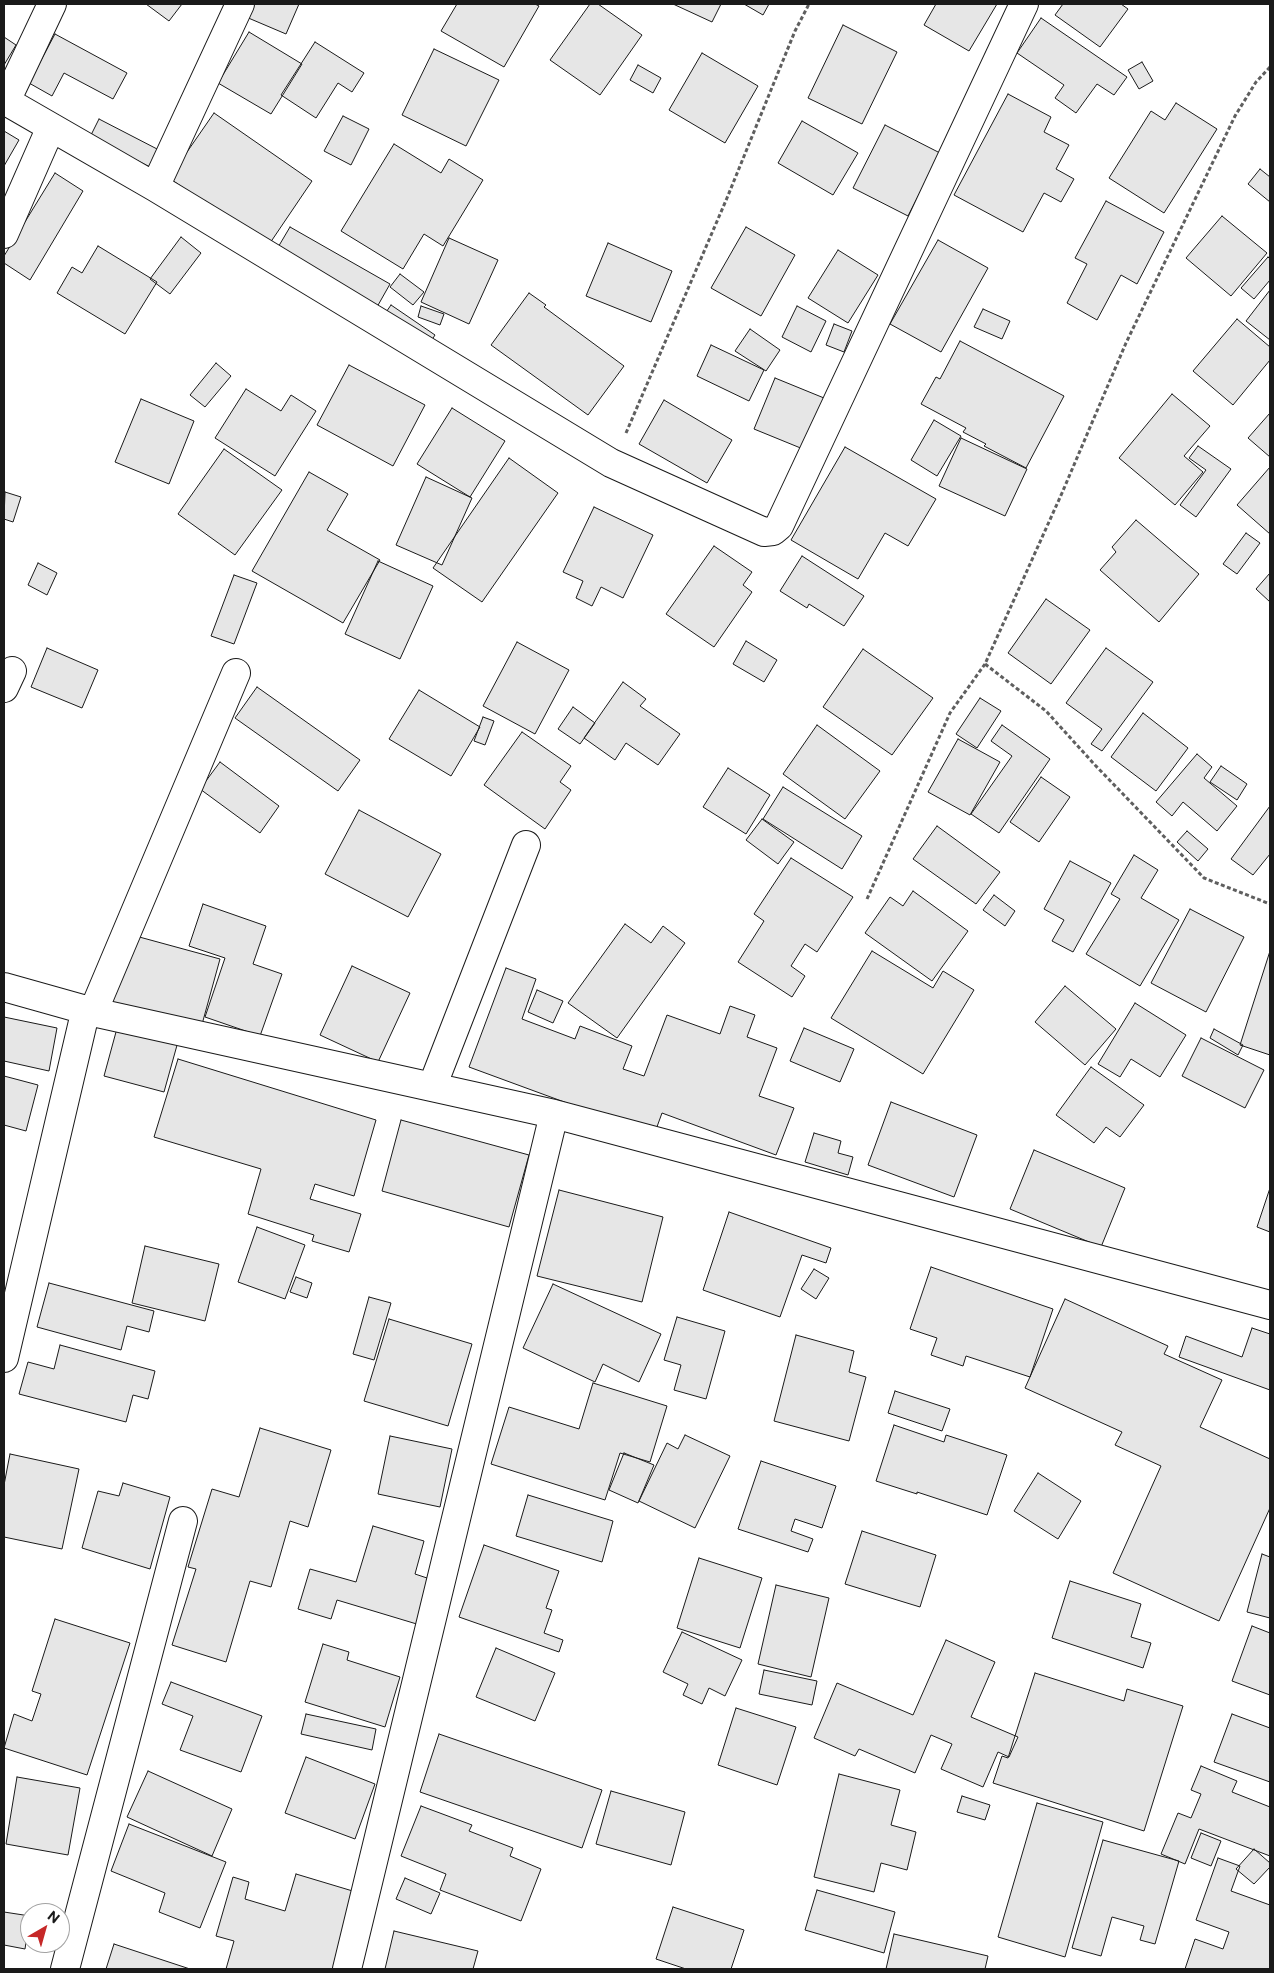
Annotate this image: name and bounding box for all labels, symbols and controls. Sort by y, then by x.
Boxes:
north arrow [20,1903,70,1953]
text: N [45,1907,63,1927]

